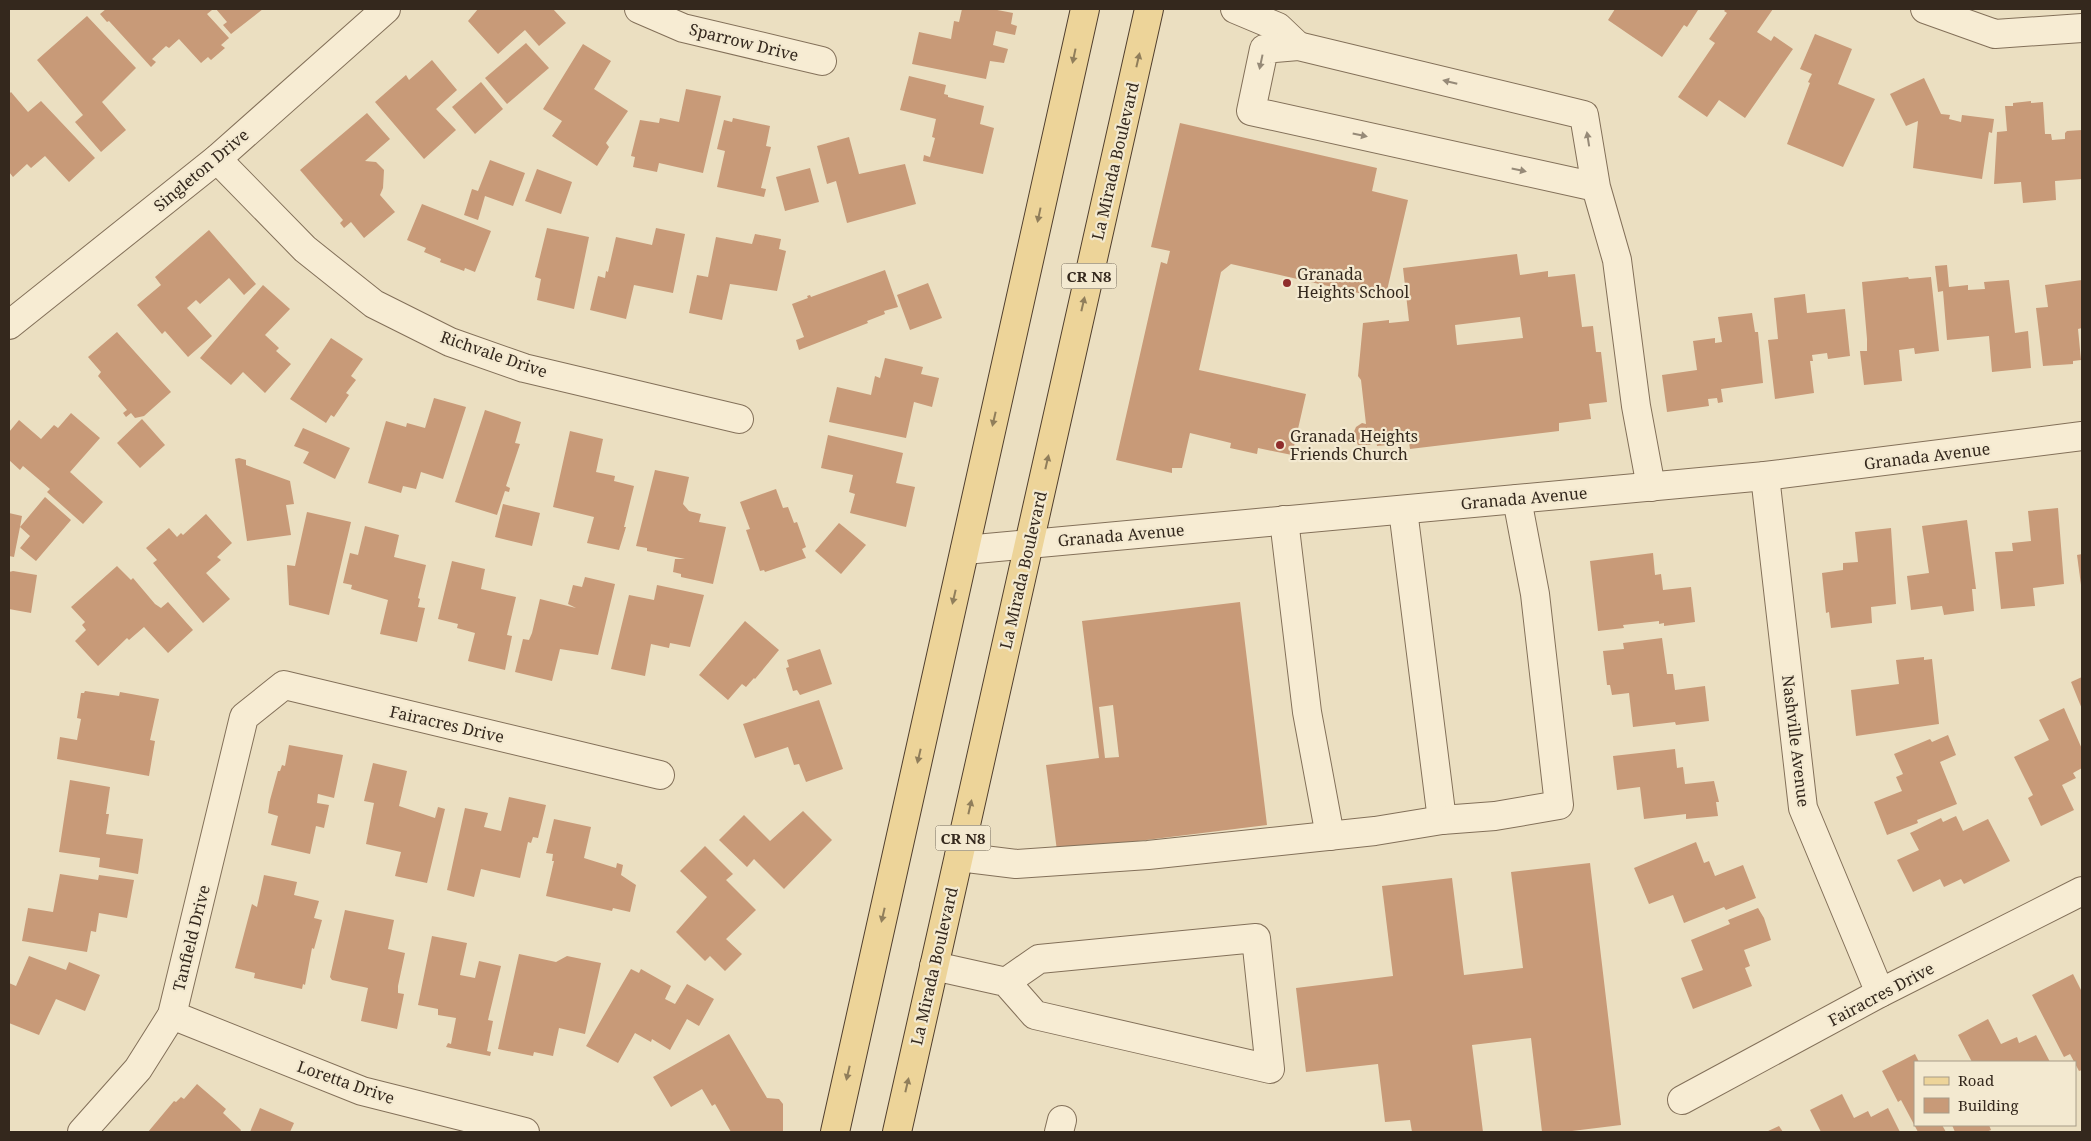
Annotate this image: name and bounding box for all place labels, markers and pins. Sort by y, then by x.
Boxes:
place label: Granada Heights School [1297,263,1409,303]
marker: Granada Heights School [1281,277,1293,289]
place label: Granada Heights Friends Church [1290,425,1418,465]
marker: Granada Heights Friends Church [1274,439,1286,451]

